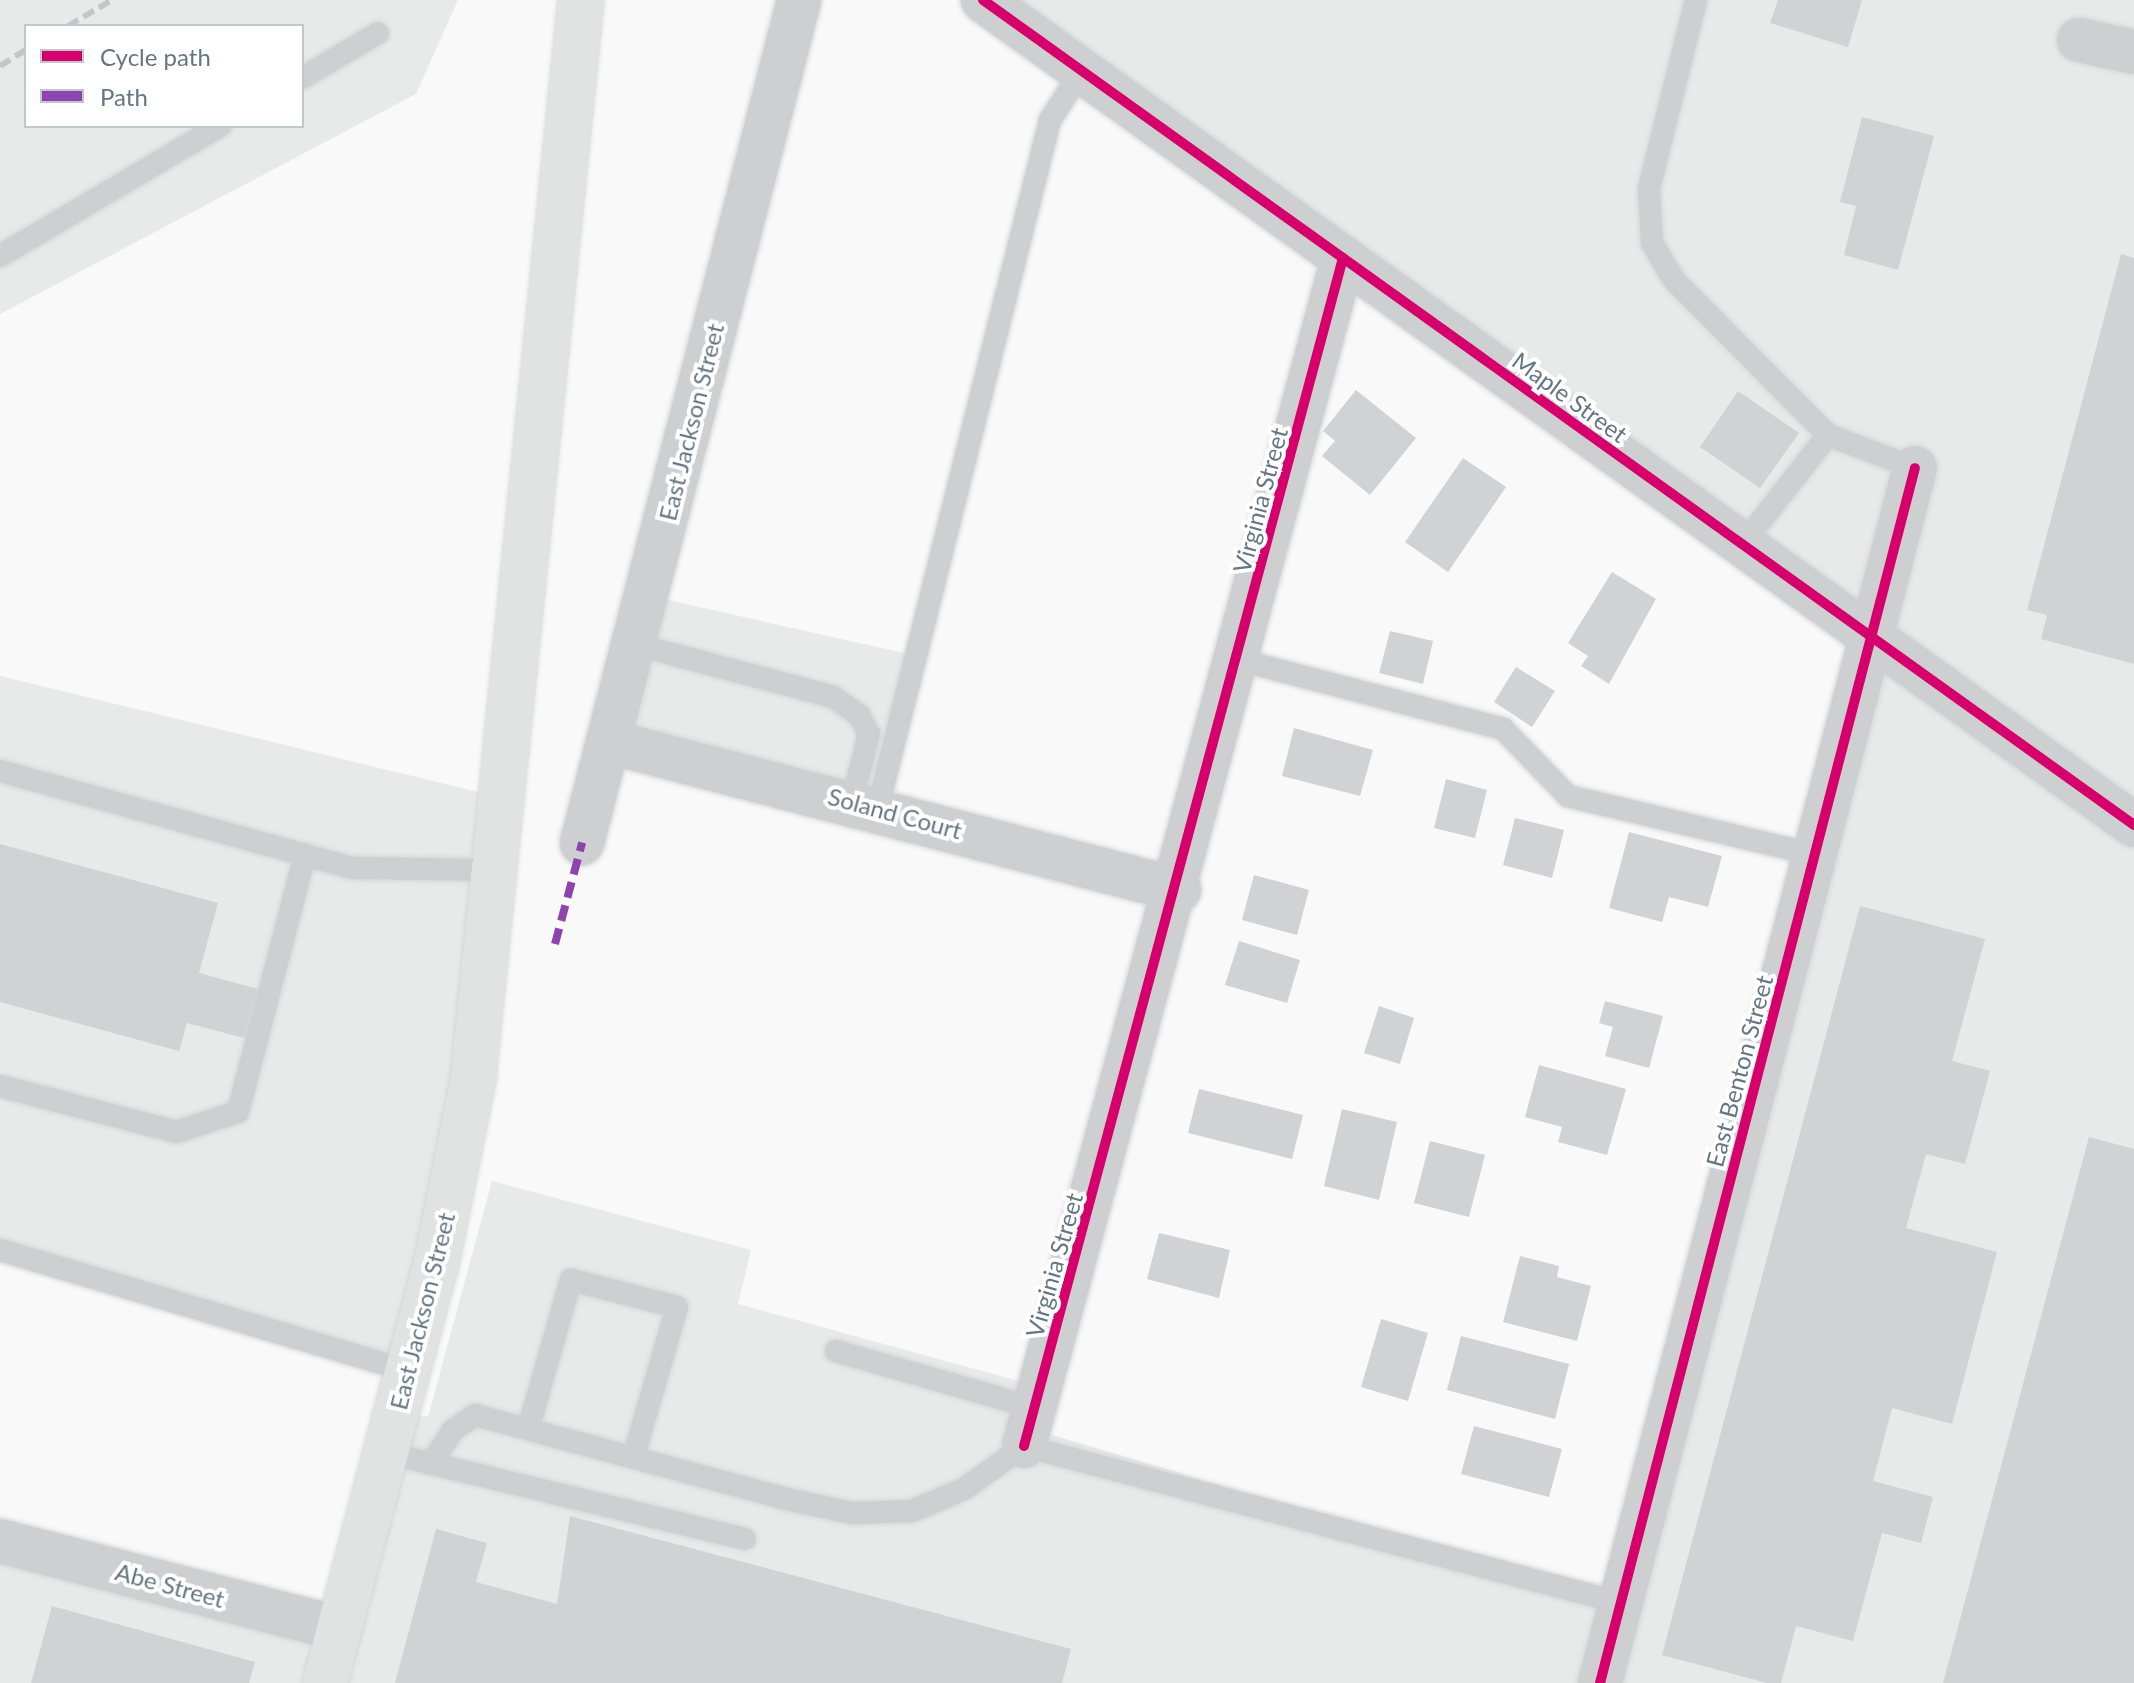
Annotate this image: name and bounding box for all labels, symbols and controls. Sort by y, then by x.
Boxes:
legend [24,24,304,128]
text: Cycle path [100,42,211,71]
text: Path [100,82,148,111]
street label: East Jackson Street [653,320,729,524]
street label: Maple Street [1507,346,1633,448]
street label: Virginia Street [1227,424,1293,576]
street label: Soland Court [825,781,965,845]
street label: East Benton Street [1700,972,1778,1170]
street label: Virginia Street [1020,1189,1088,1341]
street label: East Jackson Street [384,1209,460,1413]
street label: Abe Street [112,1557,228,1613]

